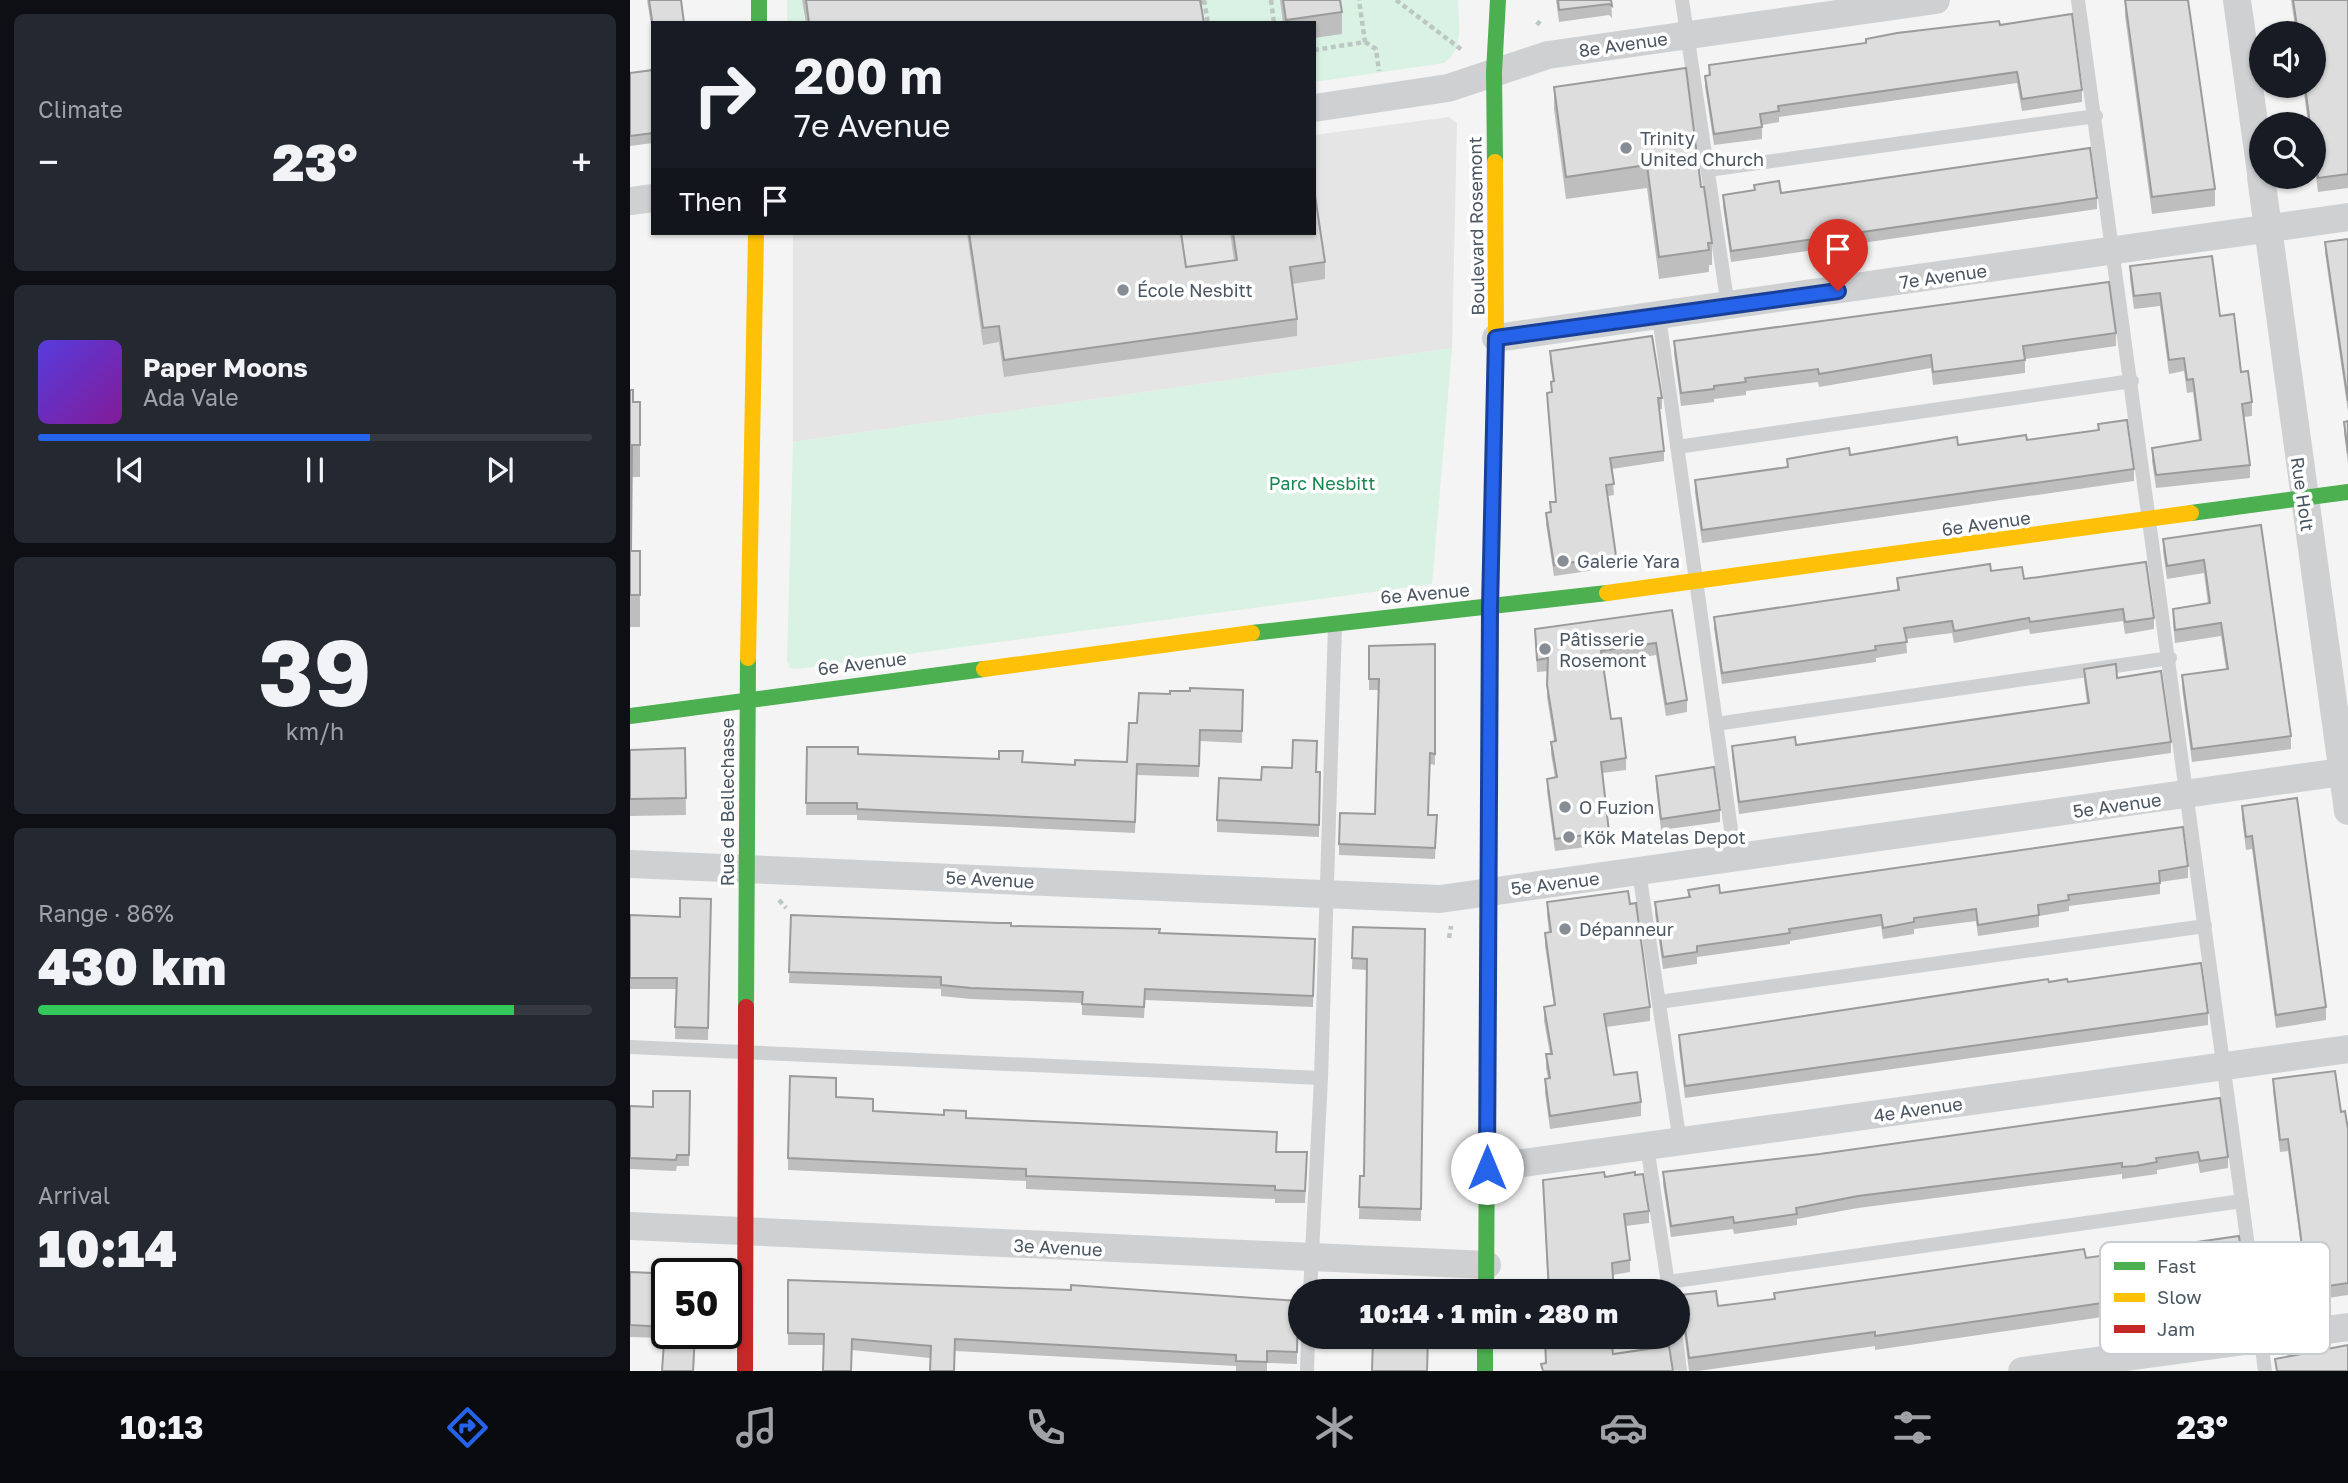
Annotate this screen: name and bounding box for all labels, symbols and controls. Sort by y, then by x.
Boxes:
map controls [2249,21,2326,189]
button: sound [2249,21,2326,98]
street label: 8e Avenue [1577,27,1669,61]
text: 200 m [794,46,943,105]
icon: right [679,49,770,140]
text: Climate [38,95,123,123]
text: 7e Avenue [794,106,950,144]
button: search [2249,112,2326,189]
place label: Trinity United Church [1640,127,1764,170]
text: 23° [272,130,358,192]
street label: Boulevard Rosemont [1463,136,1489,316]
text: − [38,139,59,184]
text: + [571,139,592,184]
marker: Trinity United Church [1618,140,1634,156]
icon: arrive [756,182,794,220]
text: Then [679,186,742,217]
pin [1808,219,1868,291]
icon: arrive [1819,230,1857,268]
street label: 7e Avenue [1898,259,1988,293]
place label: École Nesbitt [1137,279,1253,301]
marker: École Nesbitt [1115,282,1131,298]
text: Paper Moons [143,352,308,383]
text: Ada Vale [143,383,239,411]
icon: previous [111,451,149,489]
icon: pause [296,451,334,489]
icon: next [481,451,519,489]
street label: Rue Holt [2287,455,2319,533]
park label: Parc Nesbitt [1269,472,1375,494]
street label: 6e Avenue [1940,506,2032,540]
place label: Galerie Yara [1577,550,1680,572]
marker: Galerie Yara [1555,553,1571,569]
street label: 6e Avenue [1380,578,1470,608]
text: 39 [258,617,372,726]
place label: Pâtisserie Rosemont [1559,628,1647,671]
marker: Pâtisserie Rosemont [1537,641,1553,657]
street label: 6e Avenue [816,647,908,679]
text: km/h [286,717,344,745]
street label: Rue de Bellechasse [716,718,738,886]
street label: 5e Avenue [2071,788,2163,822]
place label: O Fuzion [1579,796,1654,818]
marker: O Fuzion [1557,799,1573,815]
place label: Kök Matelas Depot [1583,826,1746,848]
marker: Kök Matelas Depot [1561,829,1577,845]
street label: 5e Avenue [945,866,1035,892]
street label: 5e Avenue [1510,867,1600,899]
text: Range · 86% [38,899,174,927]
place label: Dépanneur [1579,918,1674,940]
marker: Dépanneur [1557,921,1573,937]
text: 430 km [38,934,226,996]
street label: 4e Avenue [1872,1092,1964,1126]
position arrow [1450,1131,1524,1205]
text: Arrival [38,1181,110,1209]
text: 10:14 [38,1216,177,1278]
street label: 3e Avenue [1013,1234,1103,1260]
legend [2100,1242,2330,1354]
text: Fast [2157,1254,2196,1277]
speed limit sign: 50 [651,1258,742,1349]
text: Slow [2157,1285,2202,1308]
text: 10:14 · 1 min · 280 m [1360,1298,1618,1329]
text: Jam [2157,1317,2195,1340]
icon: directions [443,1403,492,1452]
icon: music [732,1403,781,1452]
icon: phone [1021,1403,1070,1452]
icon: climate [1310,1403,1359,1452]
icon: car [1599,1403,1648,1452]
icon: filters [1888,1403,1937,1452]
text: 10:13 [120,1408,203,1446]
text: 23° [2176,1408,2228,1446]

